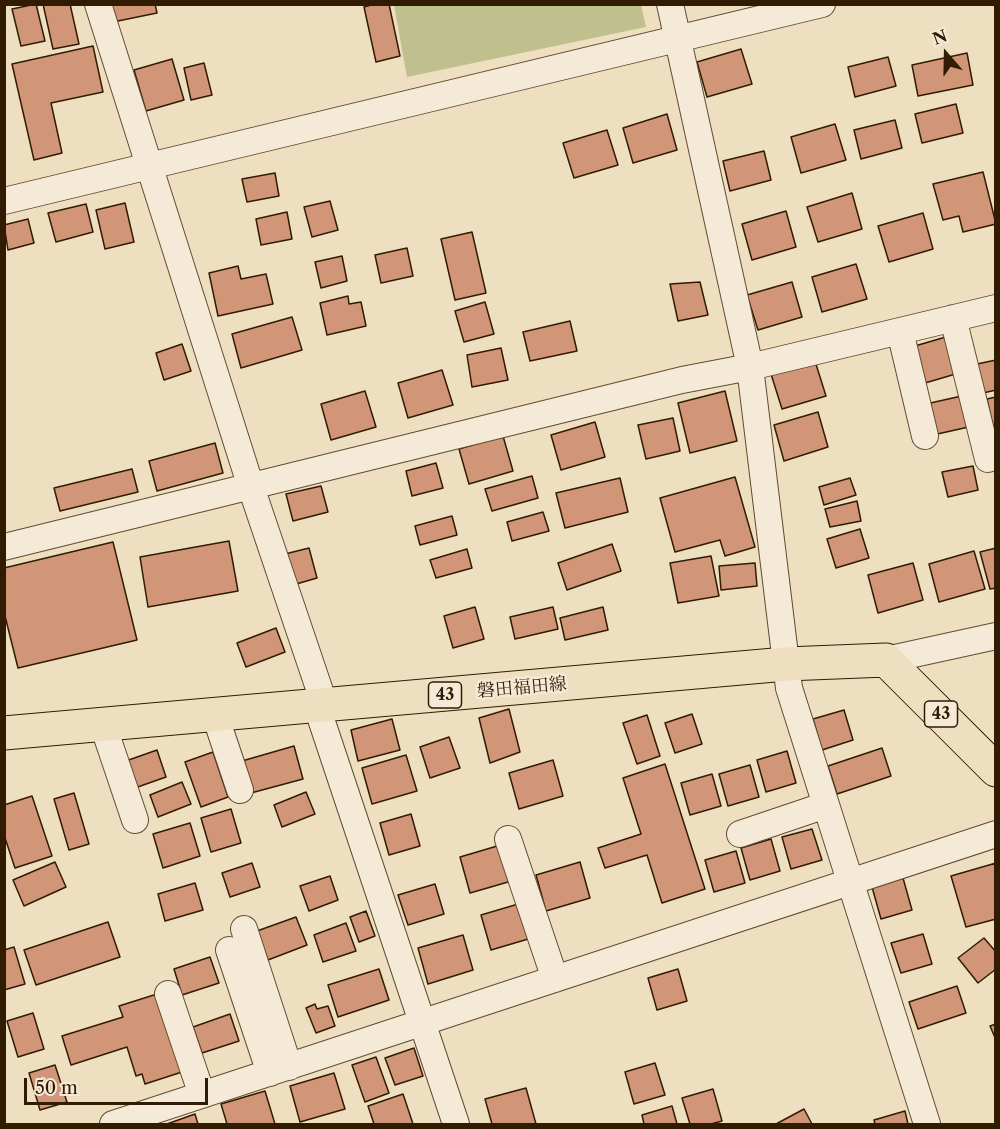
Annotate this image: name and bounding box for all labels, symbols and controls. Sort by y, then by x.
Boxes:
north arrow [916,24,976,84]
text: N [930,25,950,49]
street label: 磐田福田線 [476,673,568,703]
road number: 43 [428,682,462,708]
road number: 43 [924,701,958,727]
scale bar [27,1066,212,1104]
text: 50 m [35,1077,78,1099]

